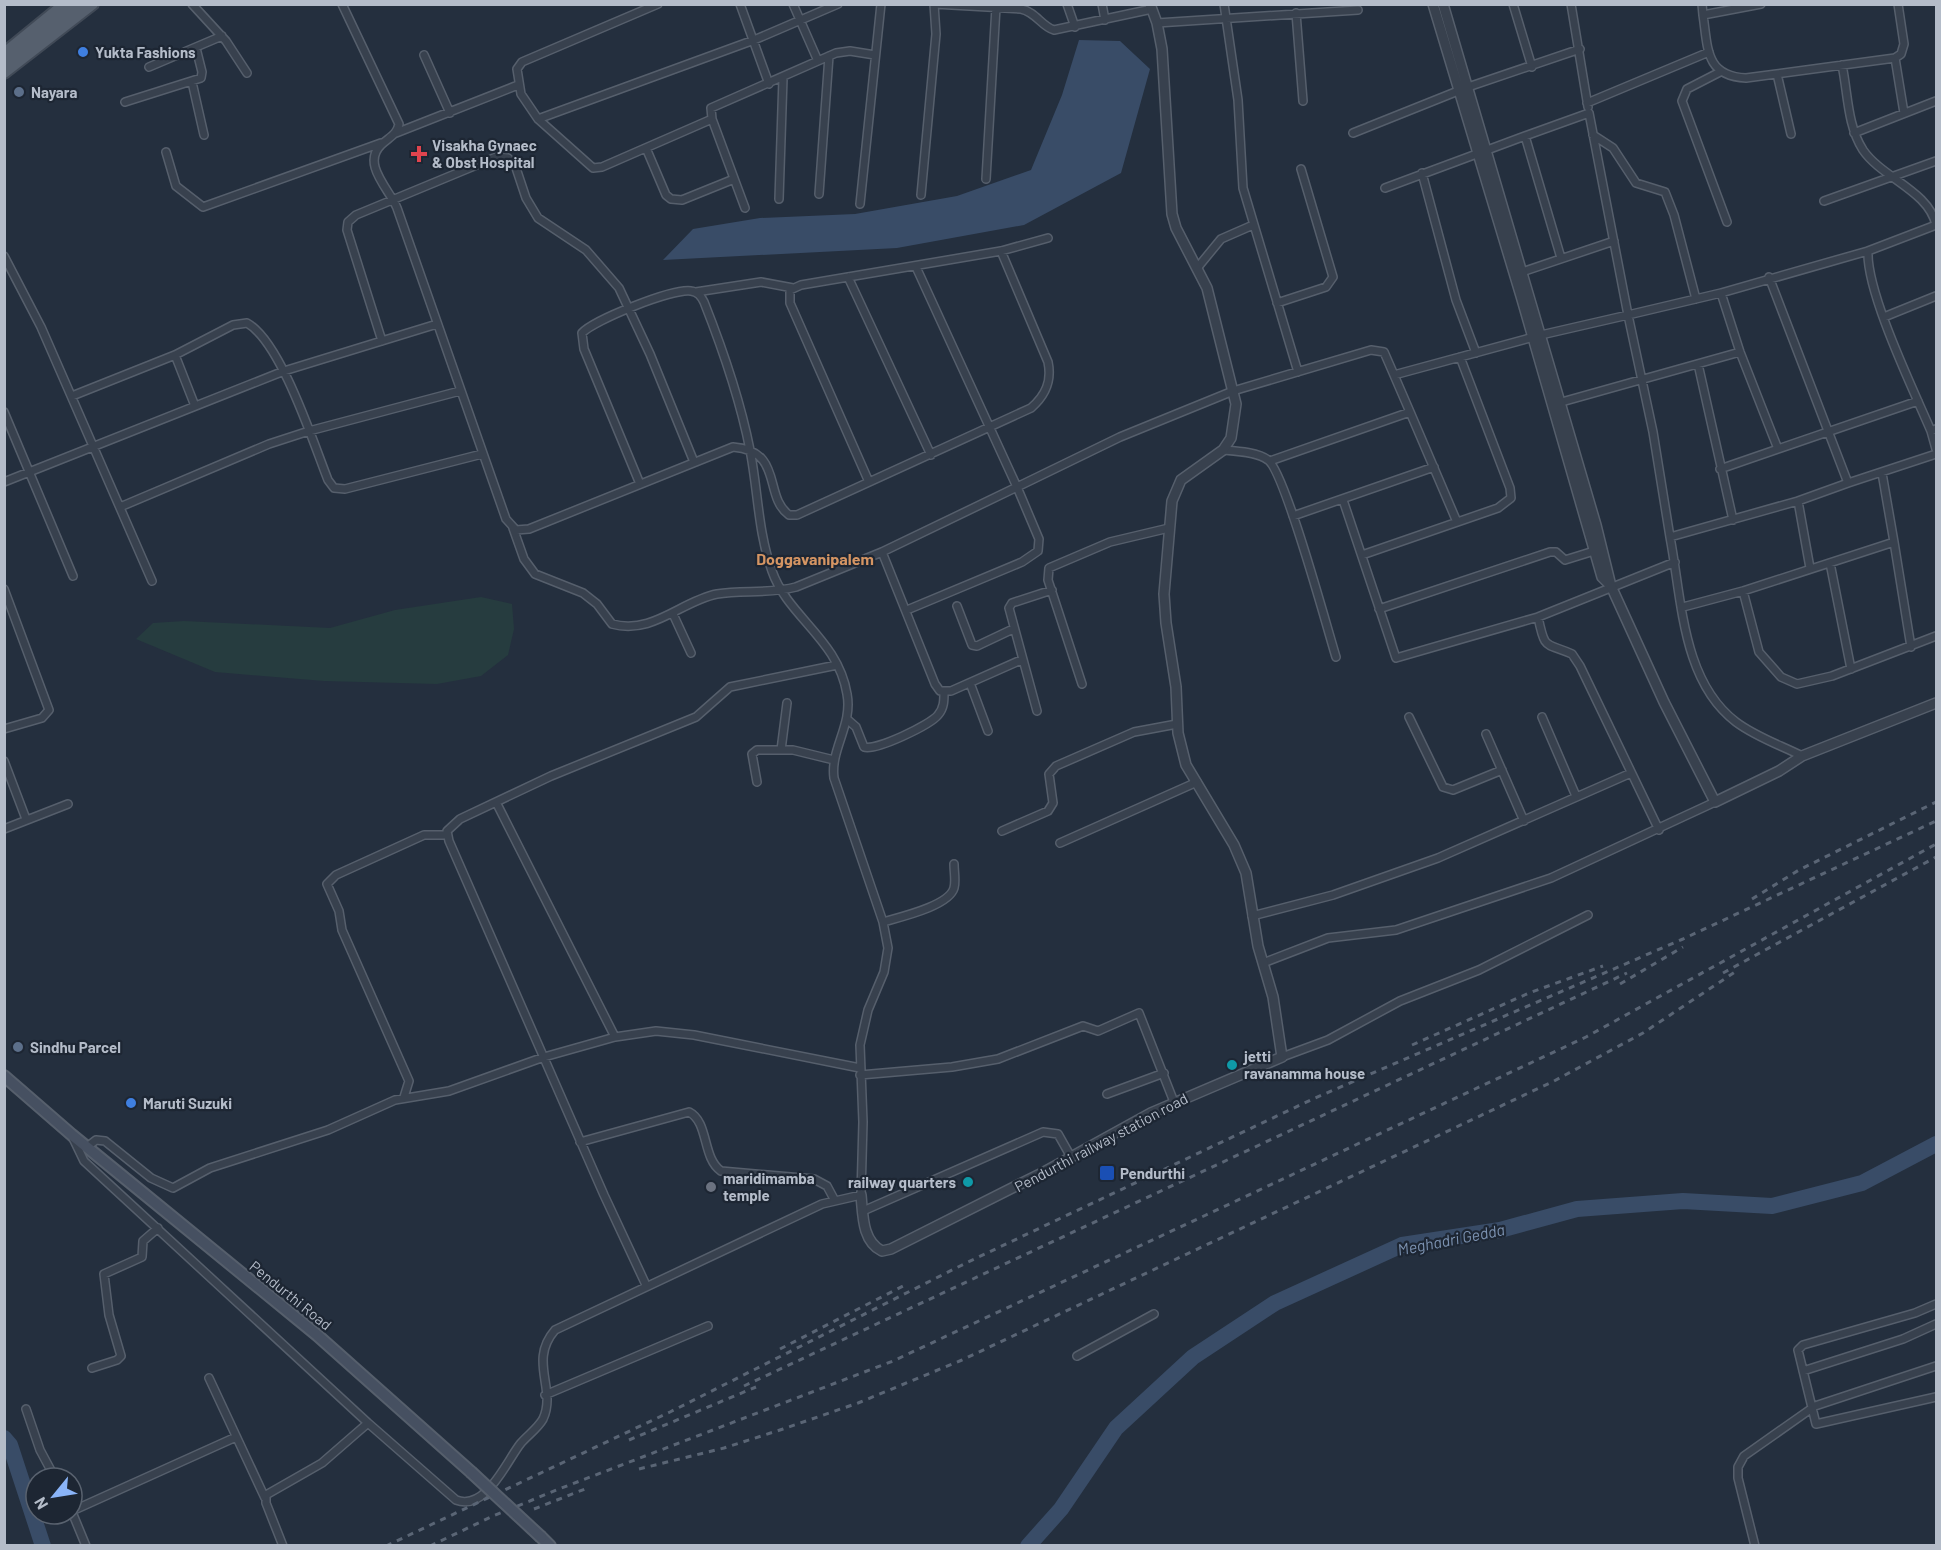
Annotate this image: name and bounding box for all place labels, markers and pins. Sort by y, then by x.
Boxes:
place label: Yukta Fashions [95,43,196,61]
marker: Yukta Fashions [76,45,90,59]
place label: Nayara [31,83,77,101]
marker: Nayara [12,85,26,99]
place label: Visakha Gynaec & Obst Hospital [432,136,537,171]
marker: Visakha Gynaec & Obst Hospital [410,145,428,163]
place label: Sindhu Parcel [30,1038,121,1056]
marker: Sindhu Parcel [11,1040,25,1054]
place label: jetti ravanamma house [1243,1047,1365,1082]
marker: jetti ravanamma house [1225,1058,1239,1072]
place label: Maruti Suzuki [143,1094,232,1112]
marker: Maruti Suzuki [124,1096,138,1110]
marker: Pendurthi [1098,1164,1116,1182]
place label: Pendurthi [1120,1164,1185,1182]
place label: maridimamba temple [723,1169,815,1204]
place label: railway quarters [848,1173,956,1191]
marker: railway quarters [961,1175,975,1189]
marker: maridimamba temple [704,1180,718,1194]

